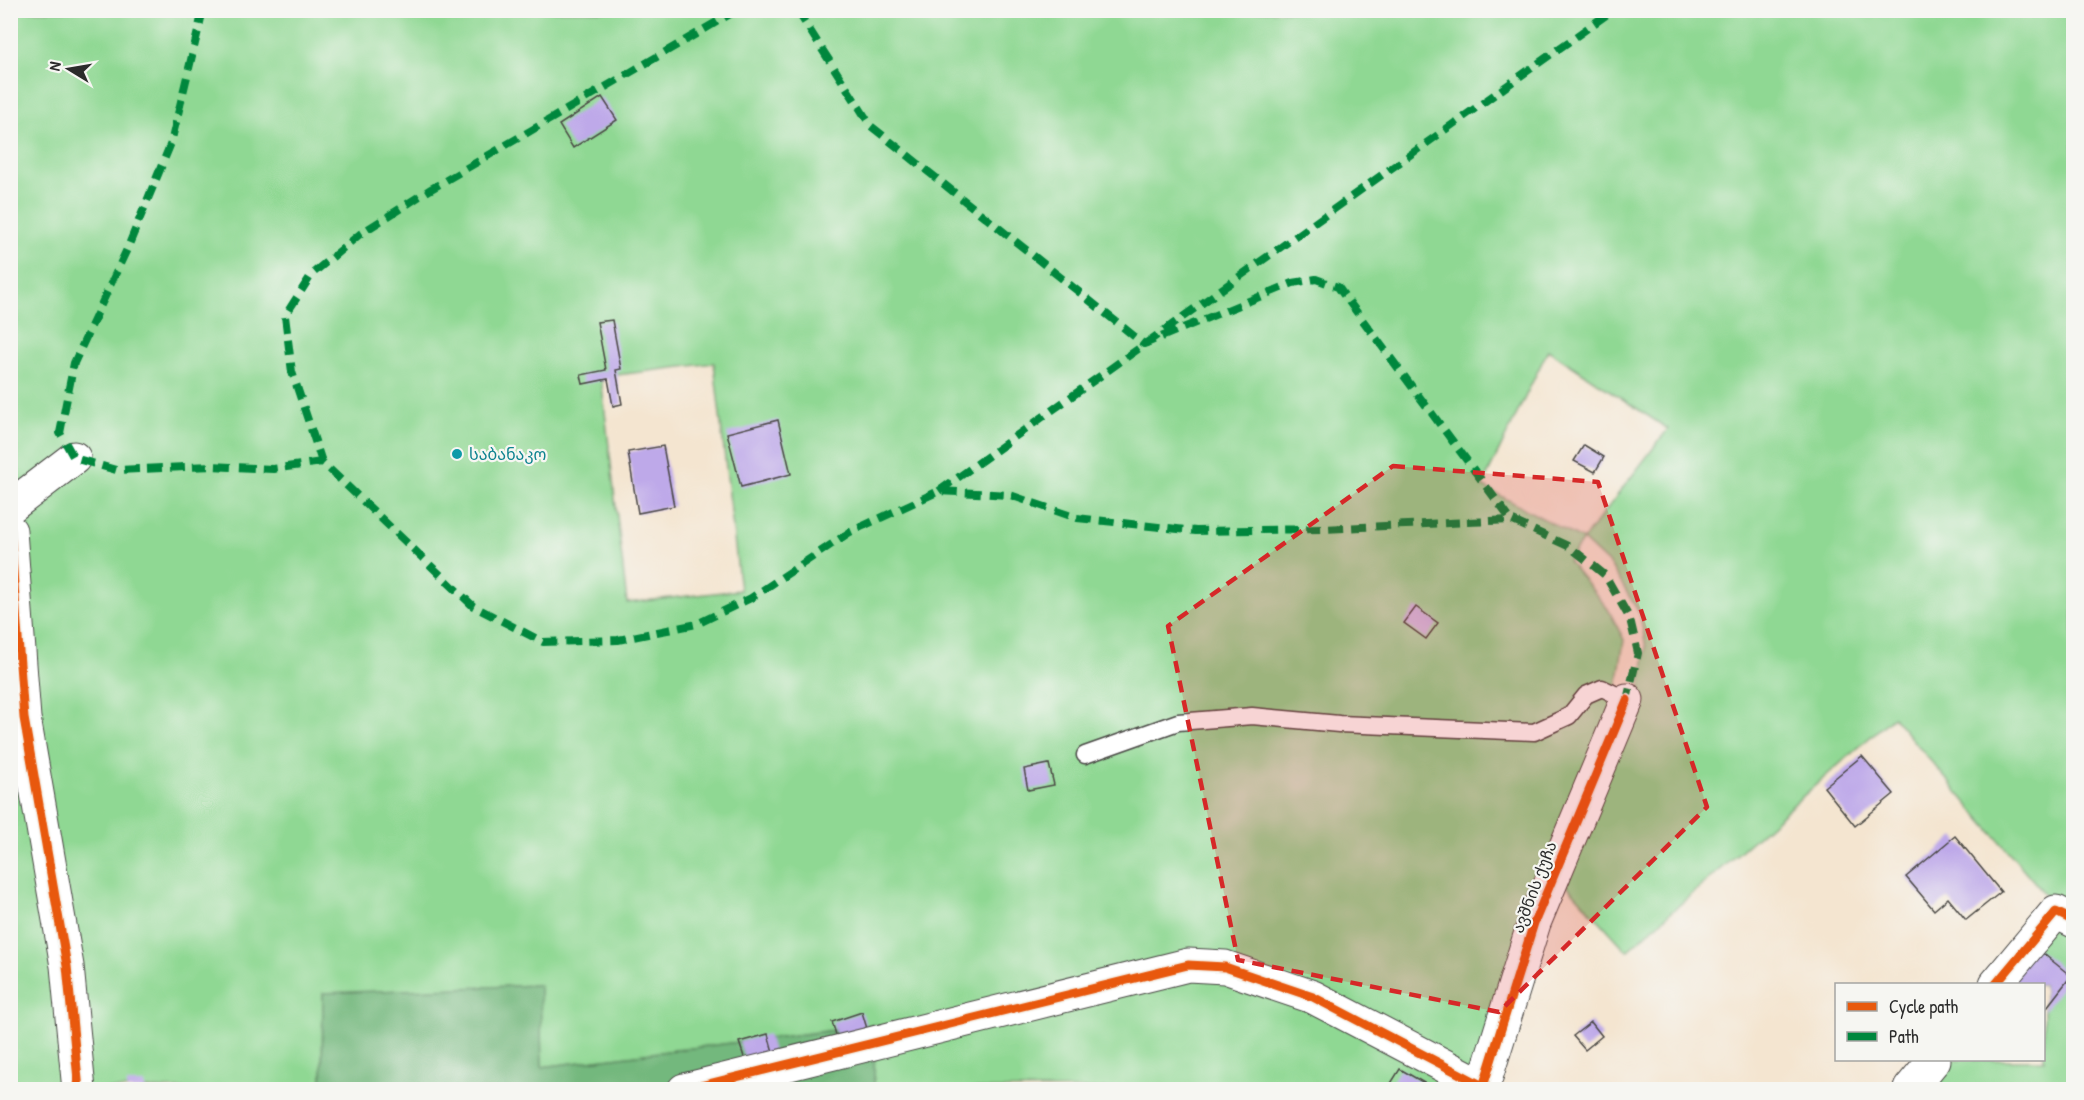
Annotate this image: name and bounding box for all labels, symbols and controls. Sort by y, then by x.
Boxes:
north arrow [39,39,99,99]
text: N [43,59,66,72]
place label: საბანაკო [469,443,546,465]
marker: საბანაკო [450,447,464,461]
street label: ავშნის ქუჩა [1506,838,1562,936]
legend [1835,983,2045,1061]
text: Cycle path [1889,994,1959,1019]
text: Path [1889,1024,1919,1049]

